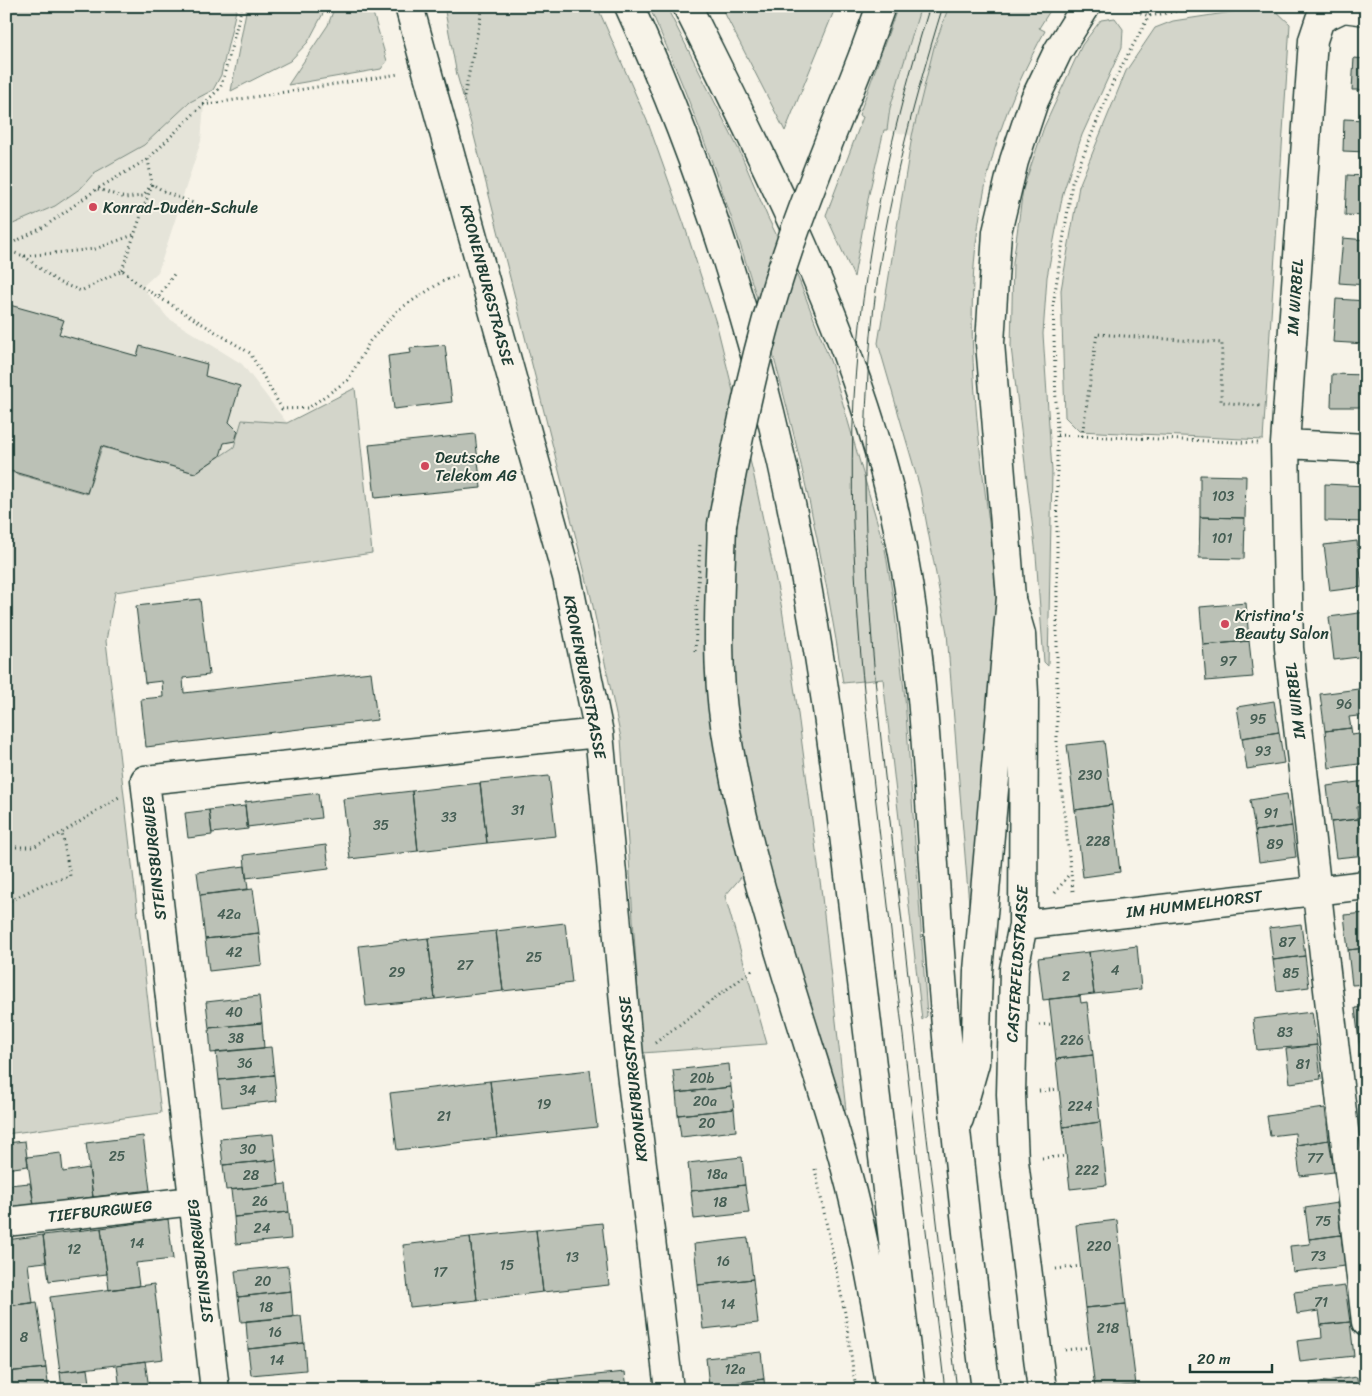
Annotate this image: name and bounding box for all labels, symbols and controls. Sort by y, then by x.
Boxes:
place label: Konrad-Duden-Schule [103,193,258,222]
marker: Konrad-Duden-Schule [87,201,99,213]
street label: KRONENBURGSTRASSE [451,201,523,370]
street label: IM WIRBEL [1278,257,1312,337]
place label: Deutsche Telekom AG [435,443,517,490]
marker: Deutsche Telekom AG [419,460,431,472]
house number: 103 [1212,484,1235,509]
house number: 101 [1212,526,1232,551]
street label: KRONENBURGSTRASSE [555,592,615,763]
place label: Kristina's Beauty Salon [1235,601,1329,648]
marker: Kristina's Beauty Salon [1219,618,1231,630]
house number: 97 [1220,649,1237,674]
street label: IM WIRBEL [1276,660,1314,742]
house number: 96 [1336,692,1352,717]
house number: 95 [1249,707,1267,732]
house number: 93 [1255,739,1271,764]
house number: 230 [1078,763,1102,788]
street label: STEINSBURGWEG [133,794,175,922]
house number: 31 [511,798,525,823]
house number: 91 [1264,801,1278,826]
house number: 33 [441,805,457,830]
house number: 35 [373,813,390,838]
house number: 228 [1086,829,1111,854]
house number: 89 [1266,832,1284,857]
street label: IM HUMMELHORST [1123,881,1265,927]
street label: CASTERFELDSTRASSE [997,883,1037,1043]
house number: 42a [217,902,241,927]
house number: 87 [1279,930,1296,955]
house number: 42 [226,940,242,965]
house number: 25 [526,945,543,970]
house number: 27 [457,953,474,978]
house number: 4 [1111,958,1120,983]
house number: 29 [389,960,406,985]
house number: 85 [1283,961,1300,986]
house number: 2 [1062,964,1070,989]
street label: KRONENBURGSTRASSE [610,994,656,1163]
house number: 40 [225,1000,243,1025]
house number: 83 [1277,1020,1293,1045]
house number: 38 [228,1026,245,1051]
house number: 226 [1060,1028,1084,1053]
house number: 36 [237,1051,253,1076]
house number: 81 [1296,1052,1310,1077]
house number: 20b [690,1066,715,1091]
house number: 34 [240,1078,256,1103]
house number: 20a [693,1089,717,1114]
house number: 19 [537,1092,552,1117]
house number: 224 [1068,1094,1093,1119]
house number: 21 [437,1104,451,1129]
house number: 20 [699,1111,716,1136]
house number: 30 [240,1137,256,1162]
house number: 25 [109,1144,126,1169]
house number: 77 [1307,1146,1324,1171]
house number: 222 [1075,1158,1099,1183]
house number: 18a [706,1162,728,1187]
house number: 28 [243,1163,260,1188]
house number: 26 [252,1189,268,1214]
house number: 18 [713,1190,728,1215]
street label: TIEFBURGWEG [46,1191,154,1231]
street label: STEINSBURGWEG [178,1197,222,1325]
house number: 75 [1315,1209,1332,1234]
house number: 24 [254,1216,271,1241]
house number: 14 [130,1231,145,1256]
house number: 220 [1086,1234,1112,1259]
house number: 12 [67,1237,81,1262]
house number: 73 [1310,1244,1326,1269]
house number: 13 [565,1245,579,1270]
house number: 16 [716,1249,730,1274]
house number: 15 [500,1253,515,1278]
house number: 17 [433,1260,448,1285]
house number: 20 [255,1269,272,1294]
house number: 71 [1314,1290,1328,1315]
house number: 14 [721,1292,736,1317]
house number: 18 [259,1295,274,1320]
house number: 218 [1097,1316,1120,1341]
house number: 16 [268,1320,282,1345]
house number: 8 [20,1325,29,1350]
scale bar [1190,1341,1272,1373]
text: 20 m [1197,1346,1231,1372]
house number: 14 [270,1348,285,1373]
house number: 12a [724,1357,746,1382]

